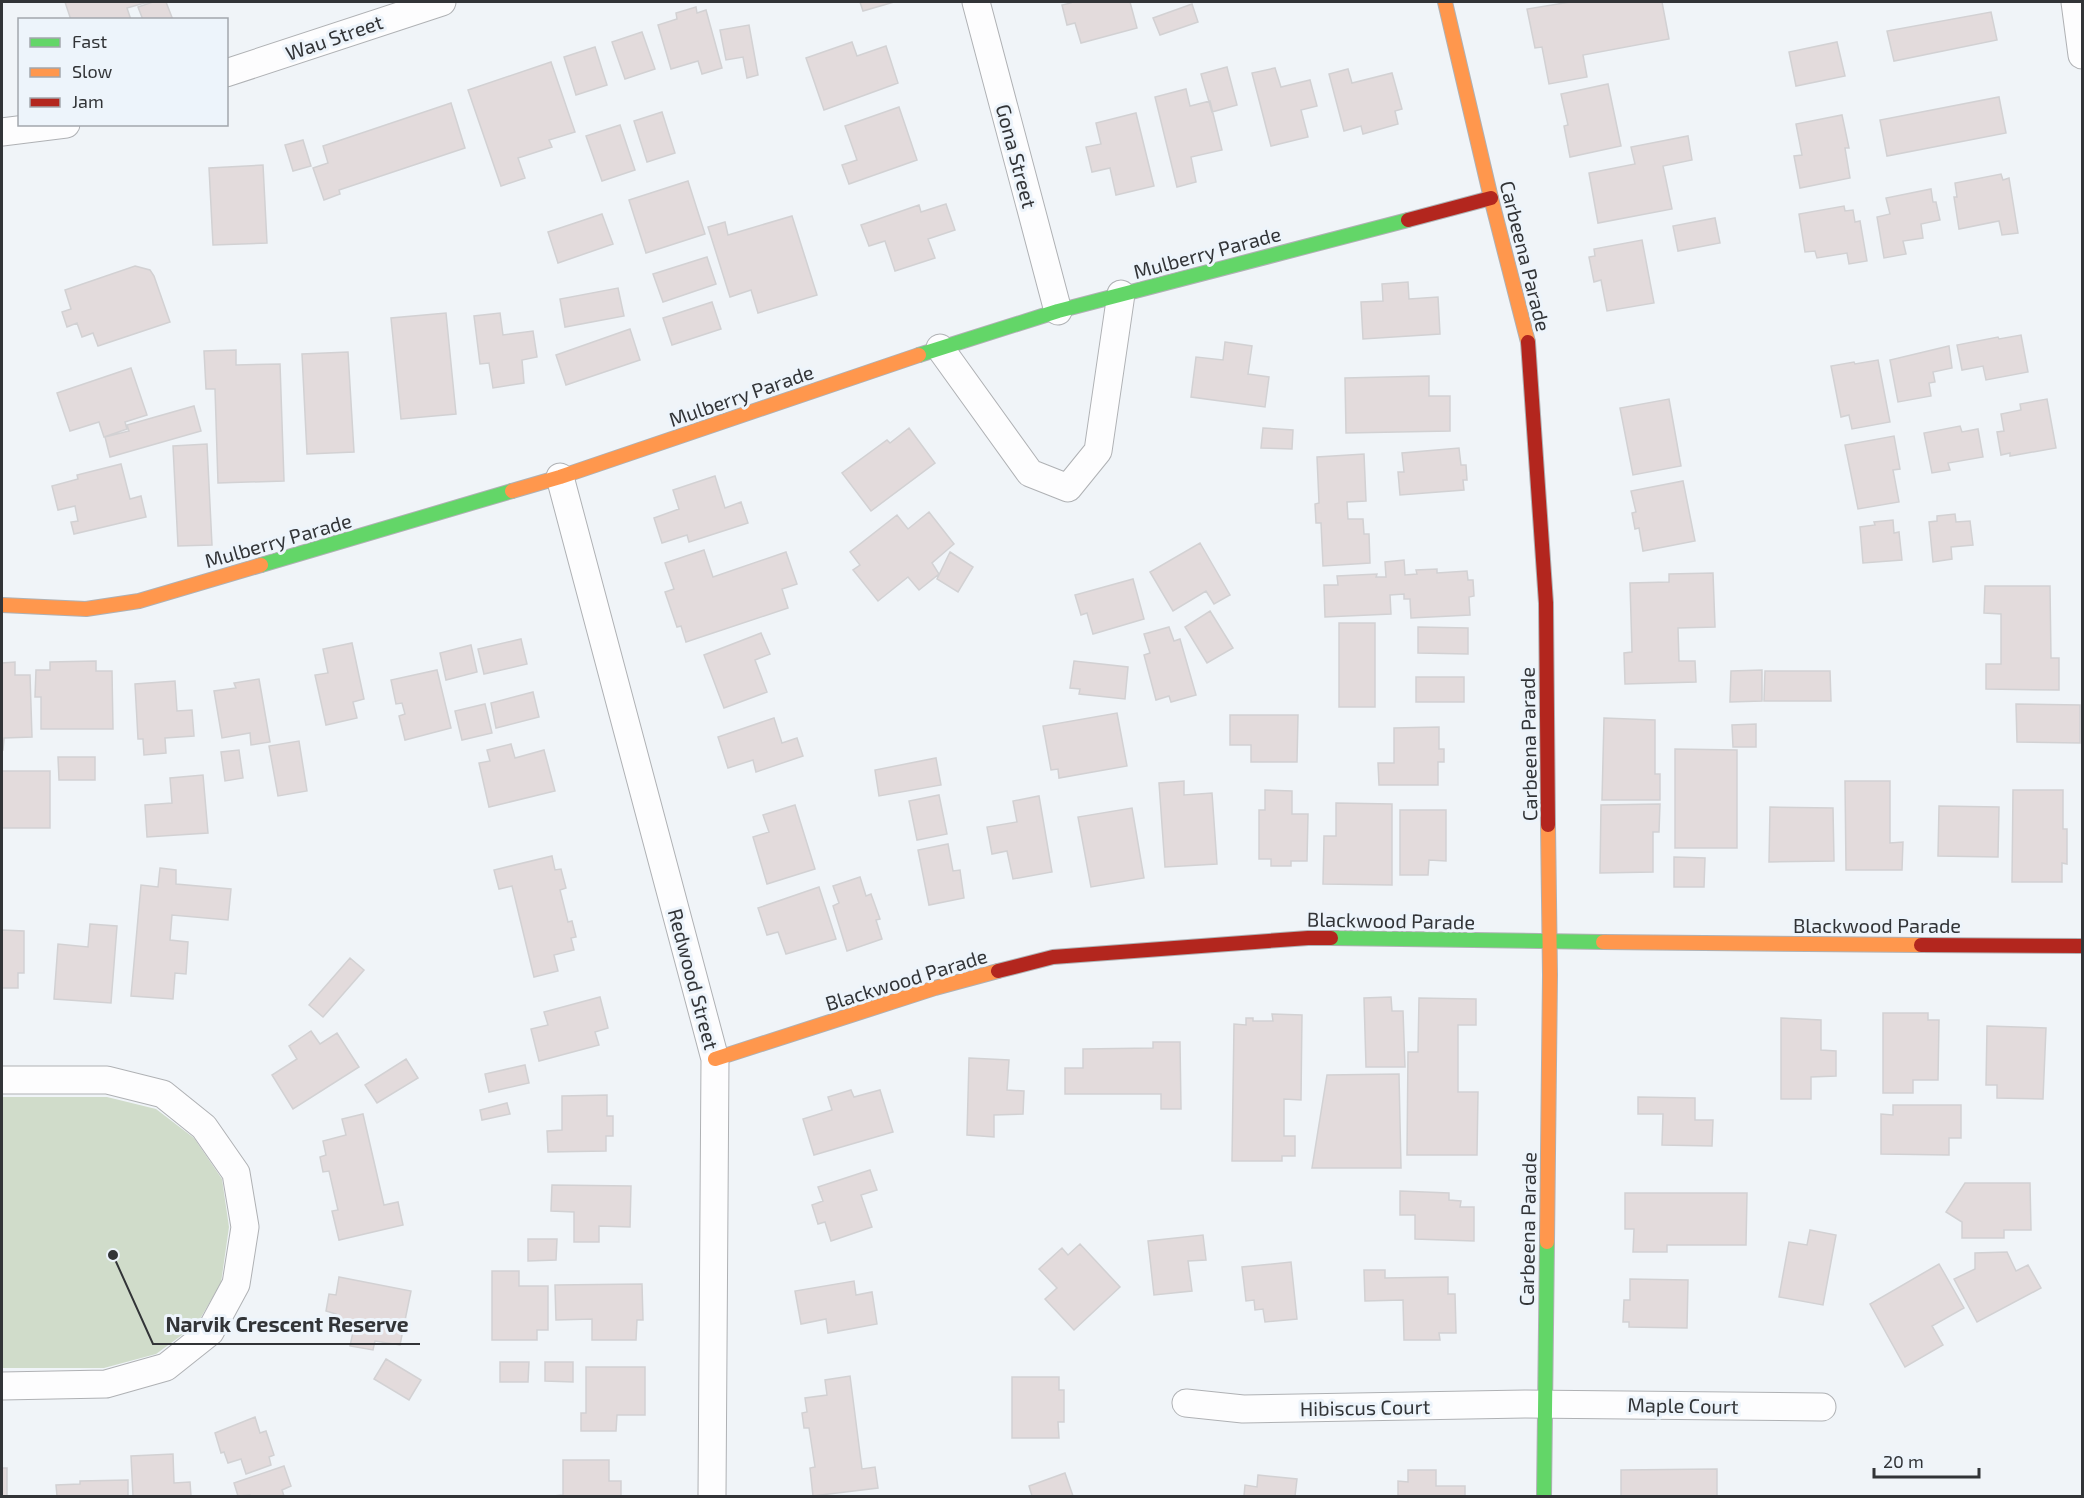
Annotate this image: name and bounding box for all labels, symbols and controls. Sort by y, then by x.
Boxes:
street label: Wau Street [282,9,386,65]
legend [18,18,228,126]
text: Fast [72,30,107,52]
text: Slow [72,60,113,82]
text: Jam [72,90,104,112]
street label: Gona Street [992,101,1042,211]
street label: Carbeena Parade [1496,178,1556,334]
street label: Mulberry Parade [1131,221,1283,283]
street label: Mulberry Parade [665,359,817,431]
street label: Mulberry Parade [202,508,354,572]
street label: Carbeena Parade [1515,667,1541,821]
street label: Redwood Street [664,906,724,1053]
street label: Blackwood Parade [1307,907,1475,933]
street label: Blackwood Parade [1793,913,1961,937]
street label: Blackwood Parade [822,943,990,1015]
street label: Carbeena Parade [1514,1152,1540,1306]
callout: Narvik Crescent Reserve [153,1305,420,1344]
text: Narvik Crescent Reserve [165,1311,409,1336]
street label: Maple Court [1627,1392,1739,1418]
street label: Hibiscus Court [1300,1394,1431,1420]
scale bar [1874,1441,1979,1479]
text: 20 m [1883,1450,1924,1472]

